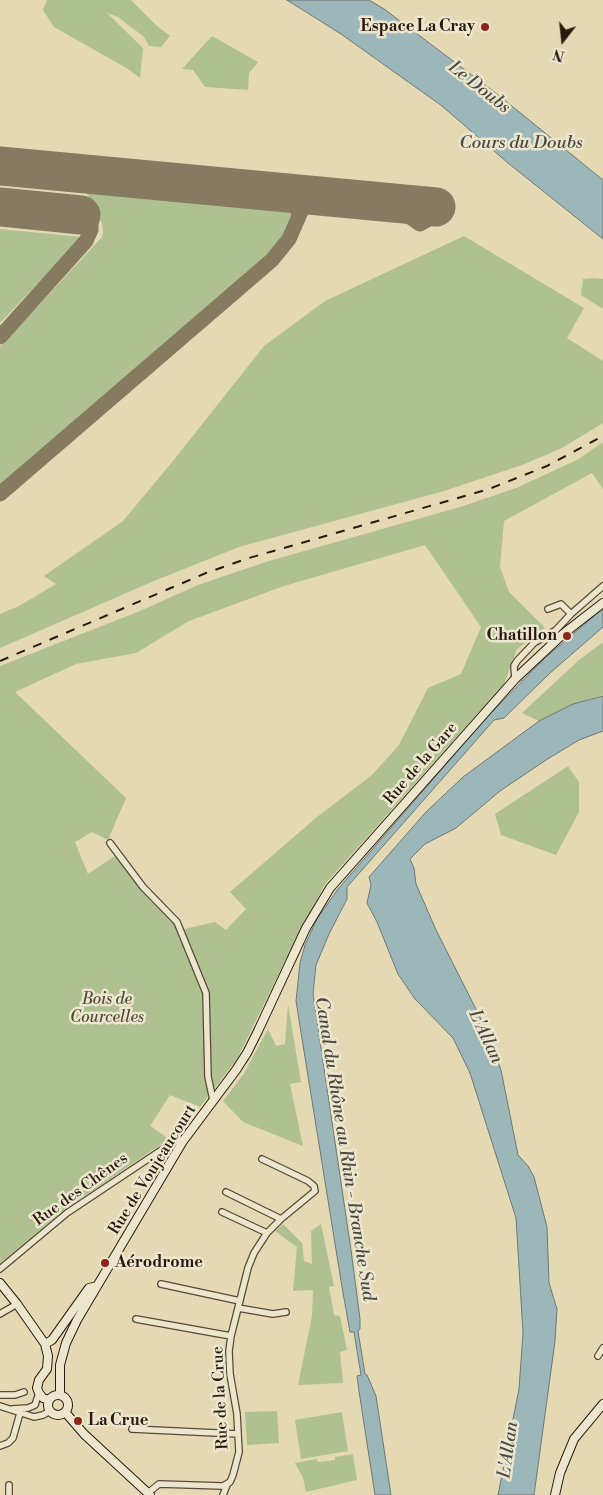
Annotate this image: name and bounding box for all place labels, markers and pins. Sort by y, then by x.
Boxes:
place label: Espace La Cray [361,17,475,37]
marker: Espace La Cray [479,21,491,33]
place label: Chatillon [487,626,557,646]
marker: Chatillon [561,630,573,642]
place label: Aérodrome [115,1253,203,1273]
marker: Aérodrome [99,1257,111,1269]
place label: La Crue [88,1411,148,1431]
marker: La Crue [72,1415,84,1427]

